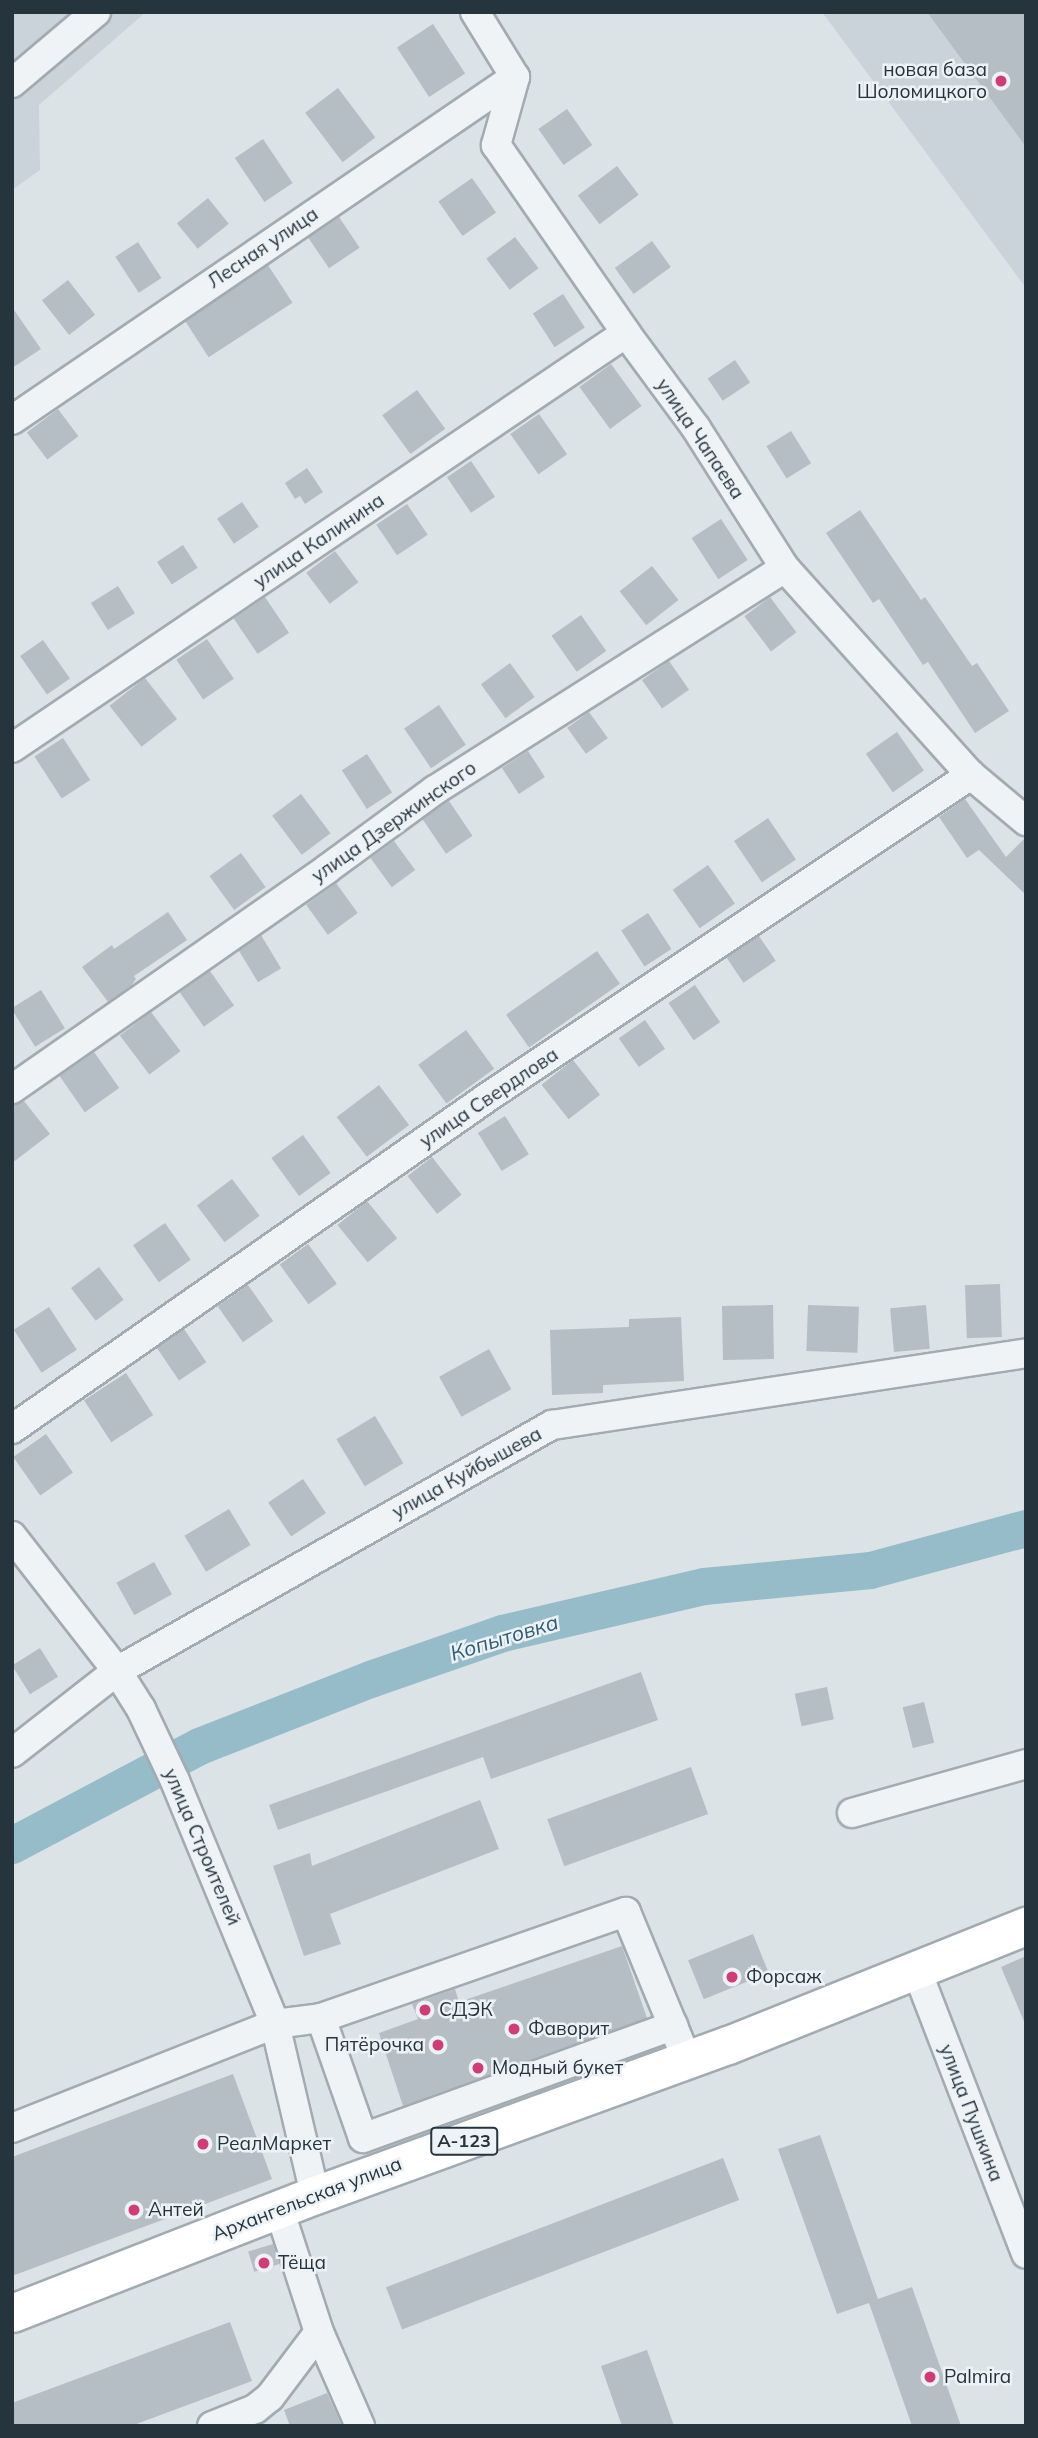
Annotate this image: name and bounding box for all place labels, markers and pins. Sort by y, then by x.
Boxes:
place label: новая база Шоломицкого [857,59,987,103]
marker: новая база Шоломицкого [993,73,1009,89]
place label: Форсаж [746,1966,822,1988]
marker: Форсаж [724,1969,740,1985]
place label: СДЭК [439,1999,493,2021]
marker: СДЭК [417,2002,433,2018]
place label: Фаворит [528,2018,609,2040]
marker: Фаворит [506,2021,522,2037]
place label: Пятёрочка [325,2034,424,2056]
marker: Пятёрочка [430,2037,446,2053]
place label: Модный букет [492,2057,623,2079]
marker: Модный букет [470,2060,486,2076]
place label: РеалМаркет [217,2133,331,2155]
marker: РеалМаркет [195,2136,211,2152]
place label: Антей [148,2199,204,2221]
marker: Антей [126,2202,142,2218]
place label: Тёща [278,2252,326,2274]
marker: Тёща [256,2255,272,2271]
place label: Palmira [944,2366,1011,2388]
marker: Palmira [922,2369,938,2385]

